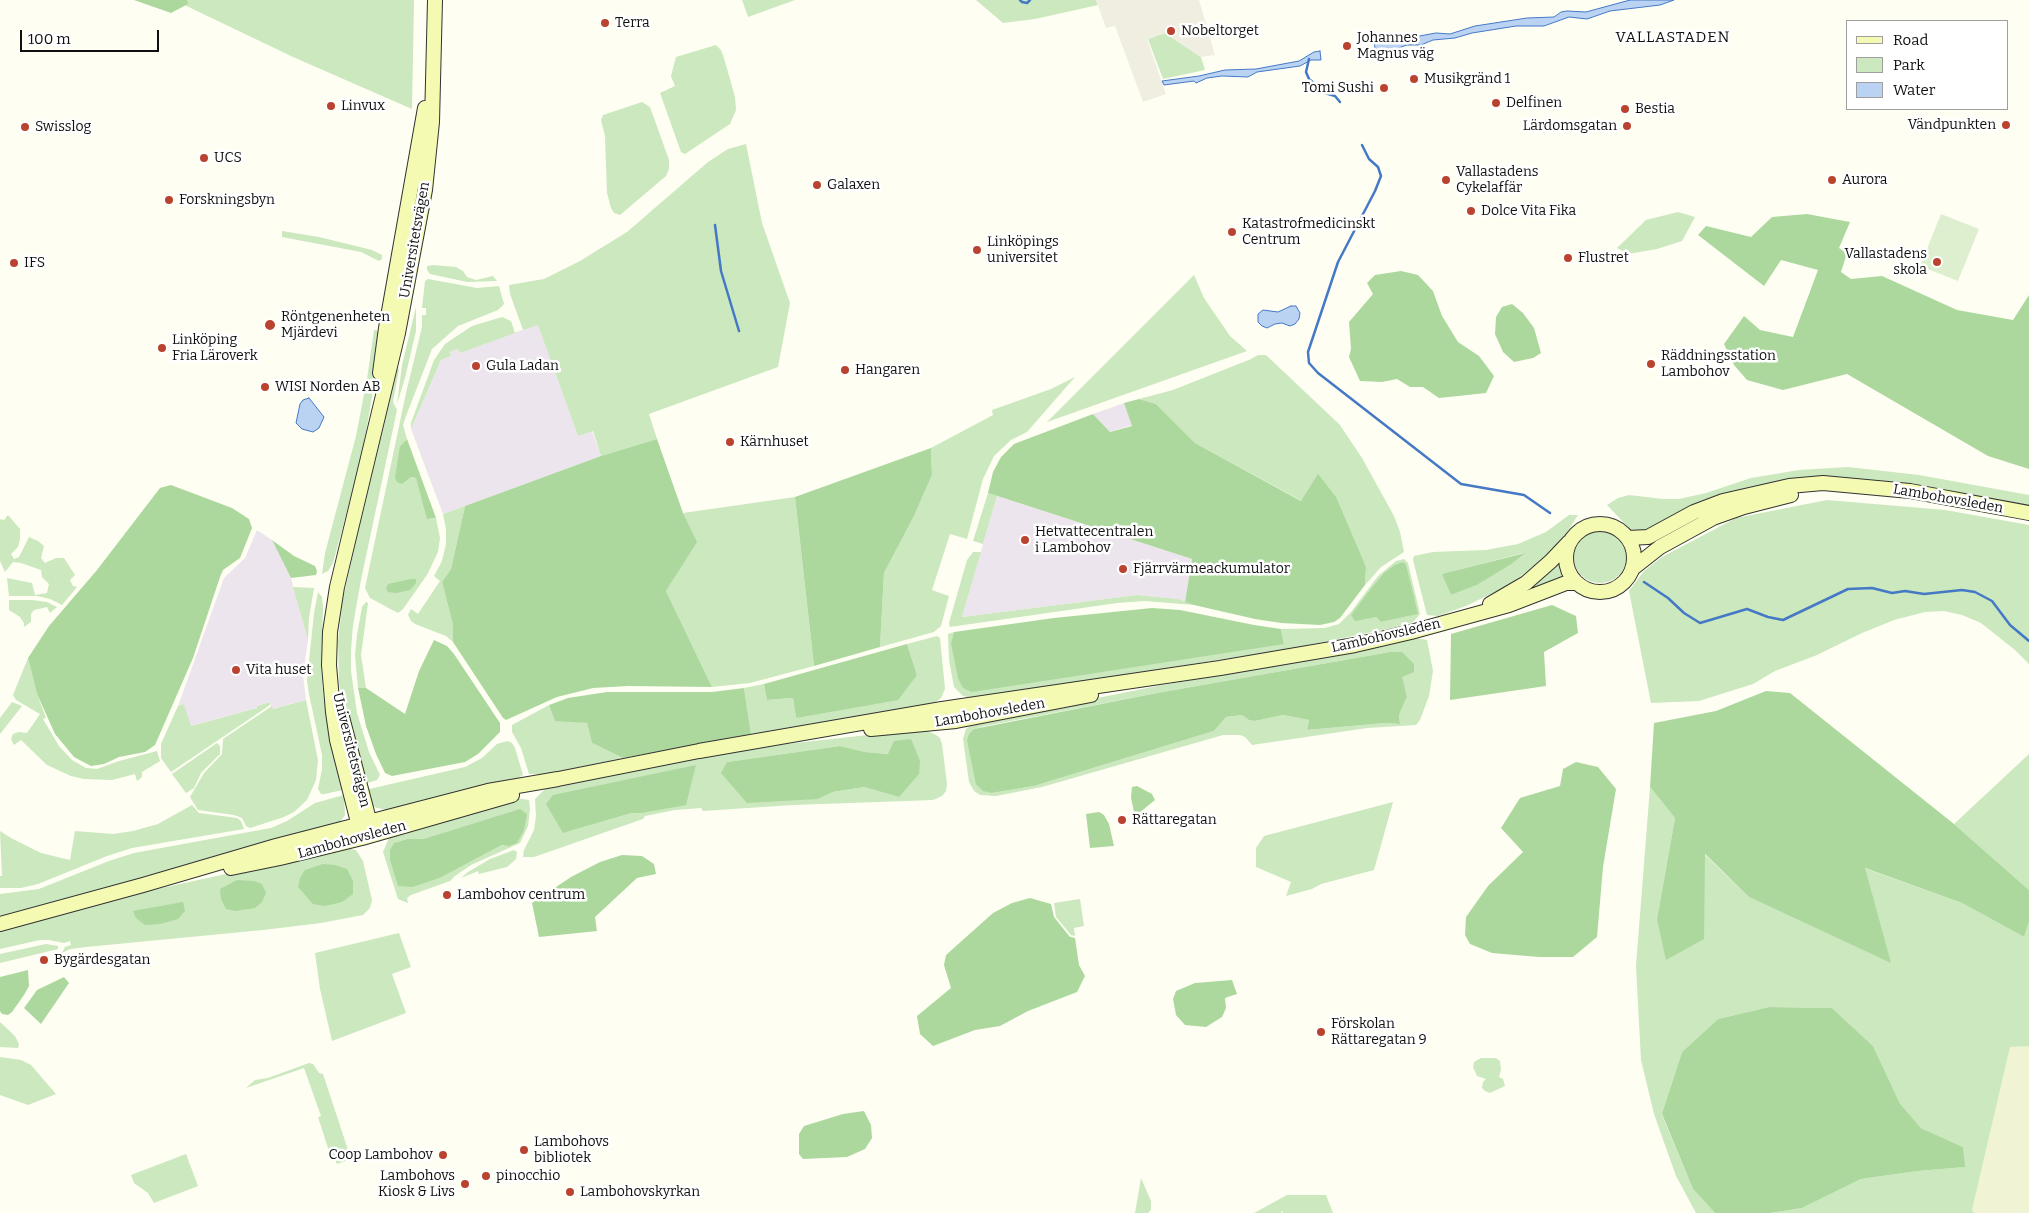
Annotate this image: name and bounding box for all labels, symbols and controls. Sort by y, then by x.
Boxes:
place label: Terra [615,15,650,31]
marker: Terra [599,17,611,29]
scale bar [22,20,161,52]
legend [1846,20,2009,110]
place label: Nobeltorget [1181,23,1259,39]
marker: Nobeltorget [1165,25,1177,37]
district label: VALLASTADEN [1614,29,1732,47]
text: 100 m [28,30,71,48]
place label: Johannes Magnus väg [1357,30,1434,62]
text: Road [1893,31,1928,49]
marker: Johannes Magnus väg [1341,40,1353,52]
text: Park [1893,56,1925,74]
place label: Musikgränd 1 [1424,71,1510,87]
marker: Musikgränd 1 [1408,73,1420,85]
place label: Tomi Sushi [1302,80,1374,96]
text: Water [1893,81,1935,99]
marker: Tomi Sushi [1378,82,1390,94]
place label: Delfinen [1506,95,1562,111]
marker: Delfinen [1490,97,1502,109]
place label: Linvux [341,98,385,114]
marker: Linvux [325,100,337,112]
place label: Bestia [1635,101,1675,117]
marker: Bestia [1619,103,1631,115]
place label: Vändpunkten [1908,117,1996,133]
place label: Lärdomsgatan [1523,118,1617,134]
place label: Swisslog [35,119,91,135]
marker: Vändpunkten [2000,119,2012,131]
marker: Lärdomsgatan [1621,120,1633,132]
marker: Swisslog [19,121,31,133]
place label: UCS [214,150,242,166]
marker: UCS [198,152,210,164]
place label: Vallastadens Cykelaffär [1456,164,1539,196]
place label: Aurora [1842,172,1887,188]
marker: Vallastadens Cykelaffär [1440,174,1452,186]
marker: Aurora [1826,174,1838,186]
place label: Galaxen [827,177,880,193]
marker: Galaxen [811,179,823,191]
street label: Universitetsvägen [397,181,433,299]
place label: Forskningsbyn [179,192,275,208]
marker: Forskningsbyn [163,194,175,206]
place label: Dolce Vita Fika [1481,203,1576,219]
marker: Dolce Vita Fika [1465,205,1477,217]
place label: Katastrofmedicinskt Centrum [1242,216,1375,248]
marker: Katastrofmedicinskt Centrum [1226,226,1238,238]
place label: Linköpings universitet [987,234,1059,266]
marker: Linköpings universitet [971,244,983,256]
place label: Vallastadens skola [1844,246,1927,278]
place label: Flustret [1578,250,1629,266]
marker: Flustret [1562,252,1574,264]
place label: IFS [24,255,45,271]
marker: Vallastadens skola [1931,256,1943,268]
marker: IFS [8,257,20,269]
place label: Röntgenenheten Mjärdevi [281,309,390,342]
marker: Röntgenenheten Mjärdevi [263,318,277,332]
place label: Linköping Fria Läroverk [172,332,258,364]
marker: Linköping Fria Läroverk [156,342,168,354]
place label: Räddningsstation Lambohov [1661,348,1776,381]
place label: Gula Ladan [486,358,559,374]
marker: Räddningsstation Lambohov [1645,358,1657,370]
marker: Gula Ladan [470,360,482,372]
place label: Hangaren [855,362,920,378]
marker: Hangaren [839,364,851,376]
place label: WISI Norden AB [275,379,381,395]
marker: WISI Norden AB [259,381,271,393]
place label: Kärnhuset [740,434,809,450]
marker: Kärnhuset [724,436,736,448]
street label: Lambohovsleden [1892,481,2004,517]
place label: Hetvattecentralen i Lambohov [1035,524,1153,556]
marker: Hetvattecentralen i Lambohov [1019,534,1031,546]
place label: Fjärrvärmeackumulator [1133,561,1290,577]
marker: Fjärrvärmeackumulator [1117,563,1129,575]
street label: Lambohovsleden [1330,615,1442,657]
place label: Vita huset [246,662,311,678]
marker: Vita huset [230,664,242,676]
street label: Universitetsvägen [329,691,373,809]
street label: Lambohovsleden [934,695,1046,731]
place label: Rättaregatan [1132,812,1217,828]
marker: Rättaregatan [1116,814,1128,826]
street label: Lambohovsleden [296,817,408,863]
place label: Lambohov centrum [457,887,585,903]
marker: Lambohov centrum [441,889,453,901]
place label: Bygärdesgatan [54,952,150,968]
marker: Bygärdesgatan [38,954,50,966]
place label: Förskolan Rättaregatan 9 [1331,1016,1427,1048]
marker: Förskolan Rättaregatan 9 [1315,1026,1327,1038]
place label: Lambohovs bibliotek [534,1134,609,1166]
marker: Lambohovs bibliotek [518,1144,530,1156]
place label: Coop Lambohov [329,1147,433,1163]
marker: Coop Lambohov [437,1149,449,1161]
place label: Lambohovs Kiosk & Livs [378,1168,455,1200]
place label: pinocchio [496,1168,560,1184]
marker: pinocchio [480,1170,492,1182]
marker: Lambohovs Kiosk & Livs [459,1178,471,1190]
place label: Lambohovskyrkan [580,1184,700,1200]
marker: Lambohovskyrkan [564,1186,576,1198]

